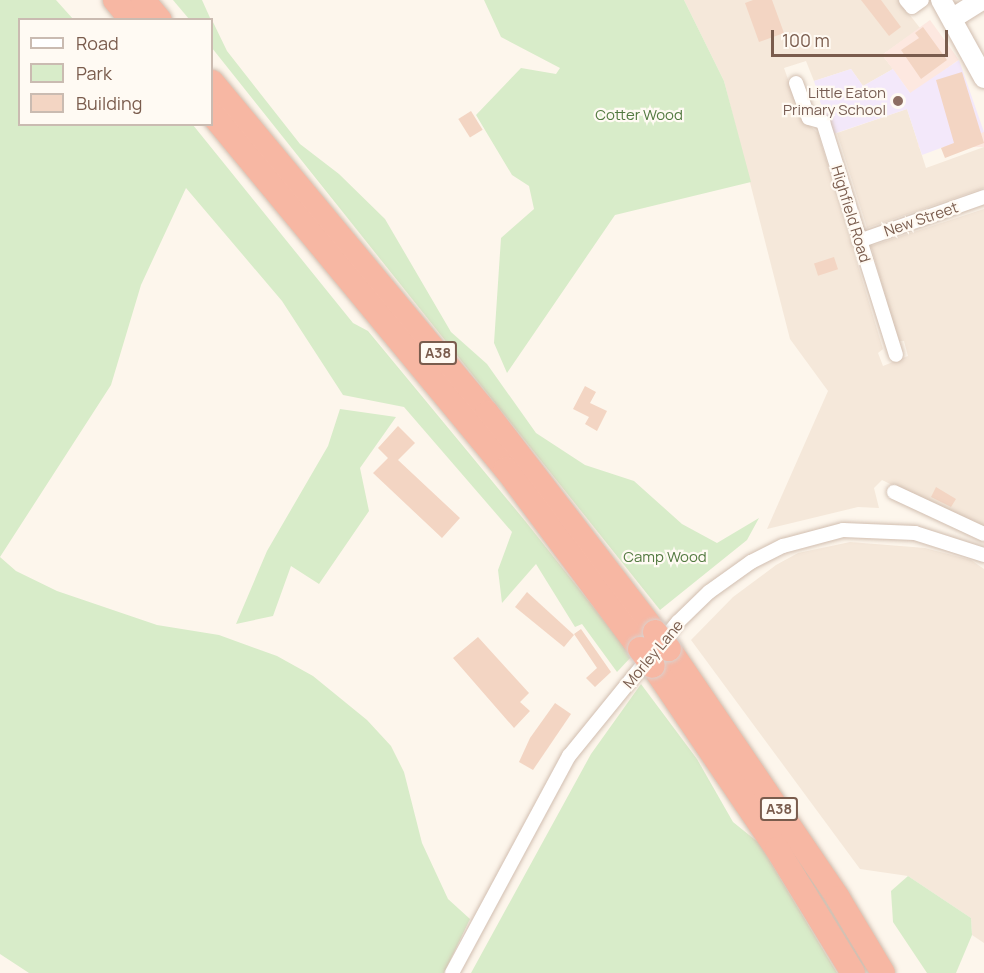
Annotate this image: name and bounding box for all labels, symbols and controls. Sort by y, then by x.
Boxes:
legend [18,18,213,126]
scale bar [774,18,951,56]
text: 100 m [782,28,830,52]
text: Road [76,31,119,55]
text: Park [76,61,112,85]
place label: Little Eaton Primary School [783,83,886,118]
text: Building [76,91,142,115]
marker: Little Eaton Primary School [891,94,905,108]
park label: Cotter Wood [595,106,683,124]
street label: Highfield Road [828,163,874,265]
street label: New Street [882,198,960,240]
road number: A38 [418,342,458,364]
park label: Camp Wood [623,548,707,566]
street label: Morley Lane [619,616,687,692]
road number: A38 [760,798,798,820]

